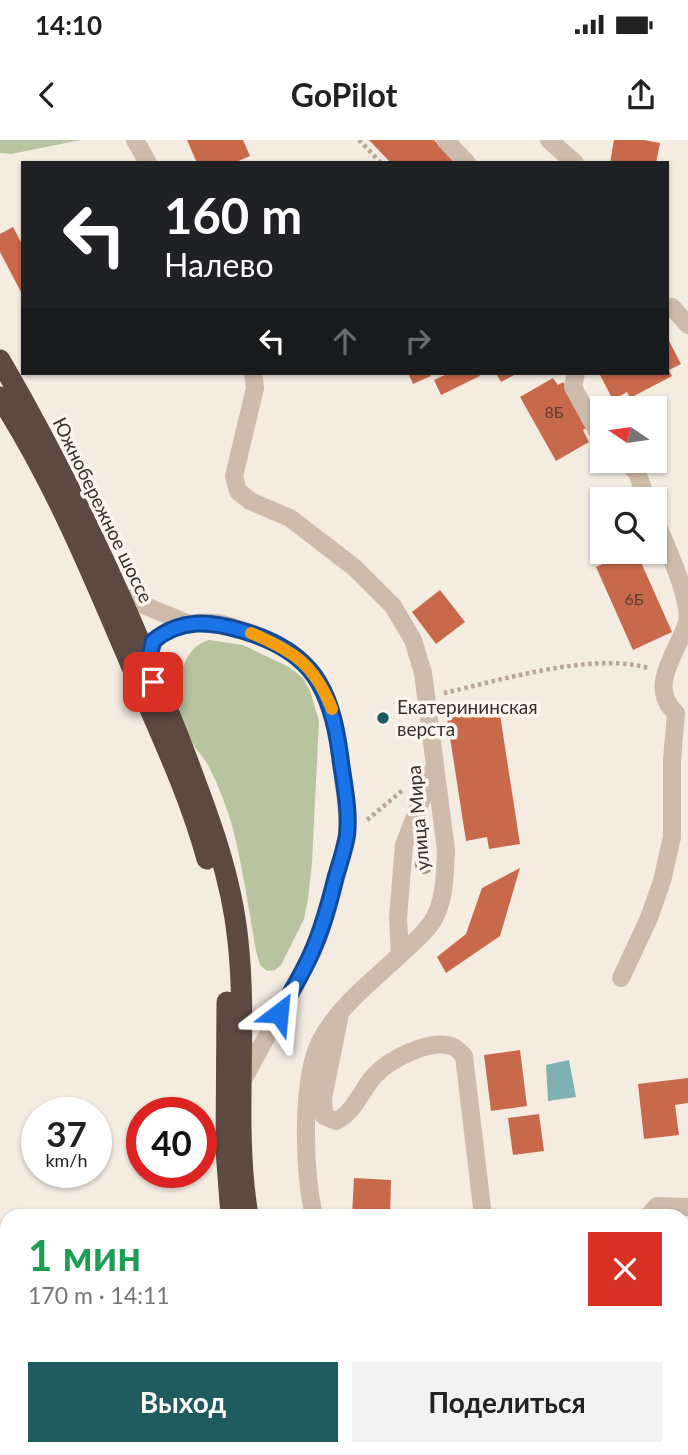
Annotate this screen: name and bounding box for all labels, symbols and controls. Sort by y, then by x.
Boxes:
text: 14:10 [35,9,102,41]
text: GoPilot [291,75,397,114]
icon: back [28,76,66,114]
icon: share [622,76,660,114]
text: 160 m [164,186,302,244]
icon: left [49,189,140,280]
text: Налево [164,245,274,284]
icon: left [253,322,291,360]
icon: ahead [326,322,364,360]
icon: right [399,322,437,360]
north arrow [590,396,667,472]
map controls [590,396,667,564]
house number: 8Б [544,402,564,421]
street label: Южнобережное шоссе [49,413,158,606]
button: search [590,487,667,564]
house number: 6Б [624,589,644,608]
pin [123,652,183,712]
icon: arrive [134,663,172,701]
place label: Екатерининская верста [397,695,538,740]
marker: Екатерининская верста [375,710,391,726]
street label: улица Мира [401,765,434,871]
position arrow [242,976,316,1050]
speed limit sign: 40 [126,1097,217,1188]
text: 37 [46,1112,87,1154]
text: km/h [45,1149,88,1171]
text: 1 мин [28,1230,141,1280]
button: close [588,1232,662,1306]
text: 170 m · 14:11 [28,1281,170,1309]
button: Выход [28,1362,338,1442]
button: Поделиться [352,1362,662,1442]

